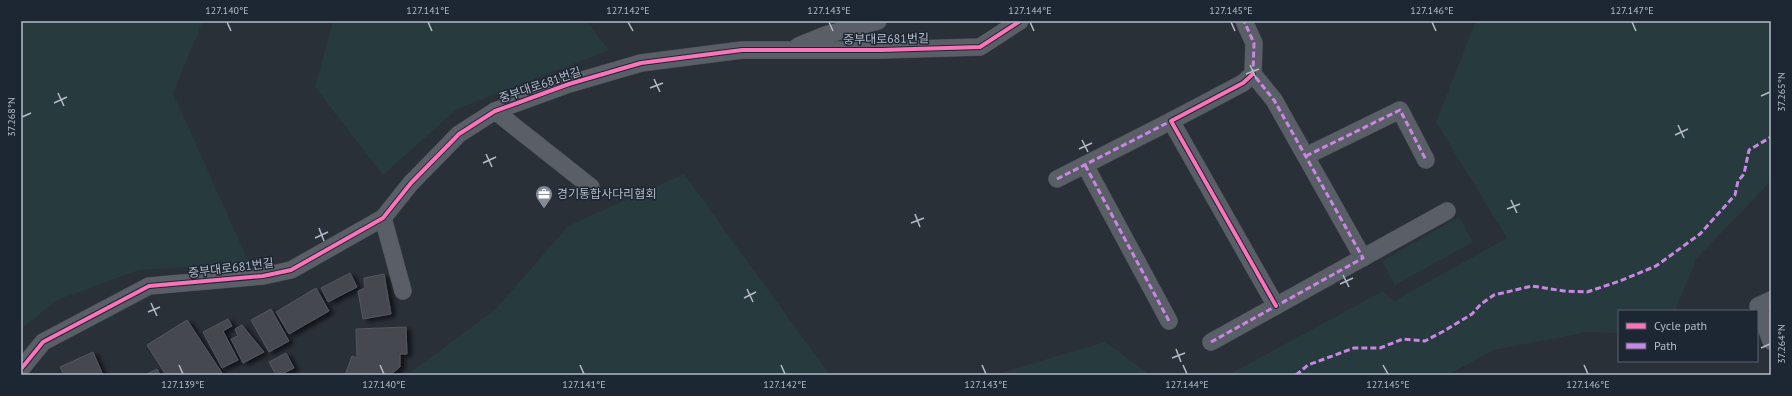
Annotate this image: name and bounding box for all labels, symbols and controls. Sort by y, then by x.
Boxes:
text: 127.140°E [205,4,249,17]
text: 127.141°E [406,4,450,17]
text: 127.142°E [606,4,650,17]
text: 127.143°E [807,4,851,17]
text: 127.144°E [1008,4,1052,17]
text: 127.145°E [1209,4,1253,17]
text: 127.146°E [1410,4,1454,17]
text: 127.147°E [1610,4,1654,17]
street label: 중부대로681번길 [843,30,929,47]
street label: 중부대로681번길 [497,63,583,106]
text: 37.265°N [1775,72,1788,112]
text: 37.268°N [5,97,18,137]
office icon: 경기통합사다리협회 [534,184,554,209]
place label: 경기통합사다리협회 [557,186,656,201]
street label: 중부대로681번길 [187,255,274,280]
legend [1618,310,1758,362]
text: Cycle path [1654,318,1707,333]
text: 37.264°N [1775,324,1788,364]
text: Path [1654,338,1677,353]
text: 127.139°E [161,378,205,391]
text: 127.140°E [362,378,406,391]
text: 127.141°E [562,378,606,391]
text: 127.142°E [763,378,807,391]
text: 127.143°E [964,378,1008,391]
text: 127.144°E [1165,378,1209,391]
text: 127.145°E [1366,378,1410,391]
text: 127.146°E [1566,378,1610,391]

